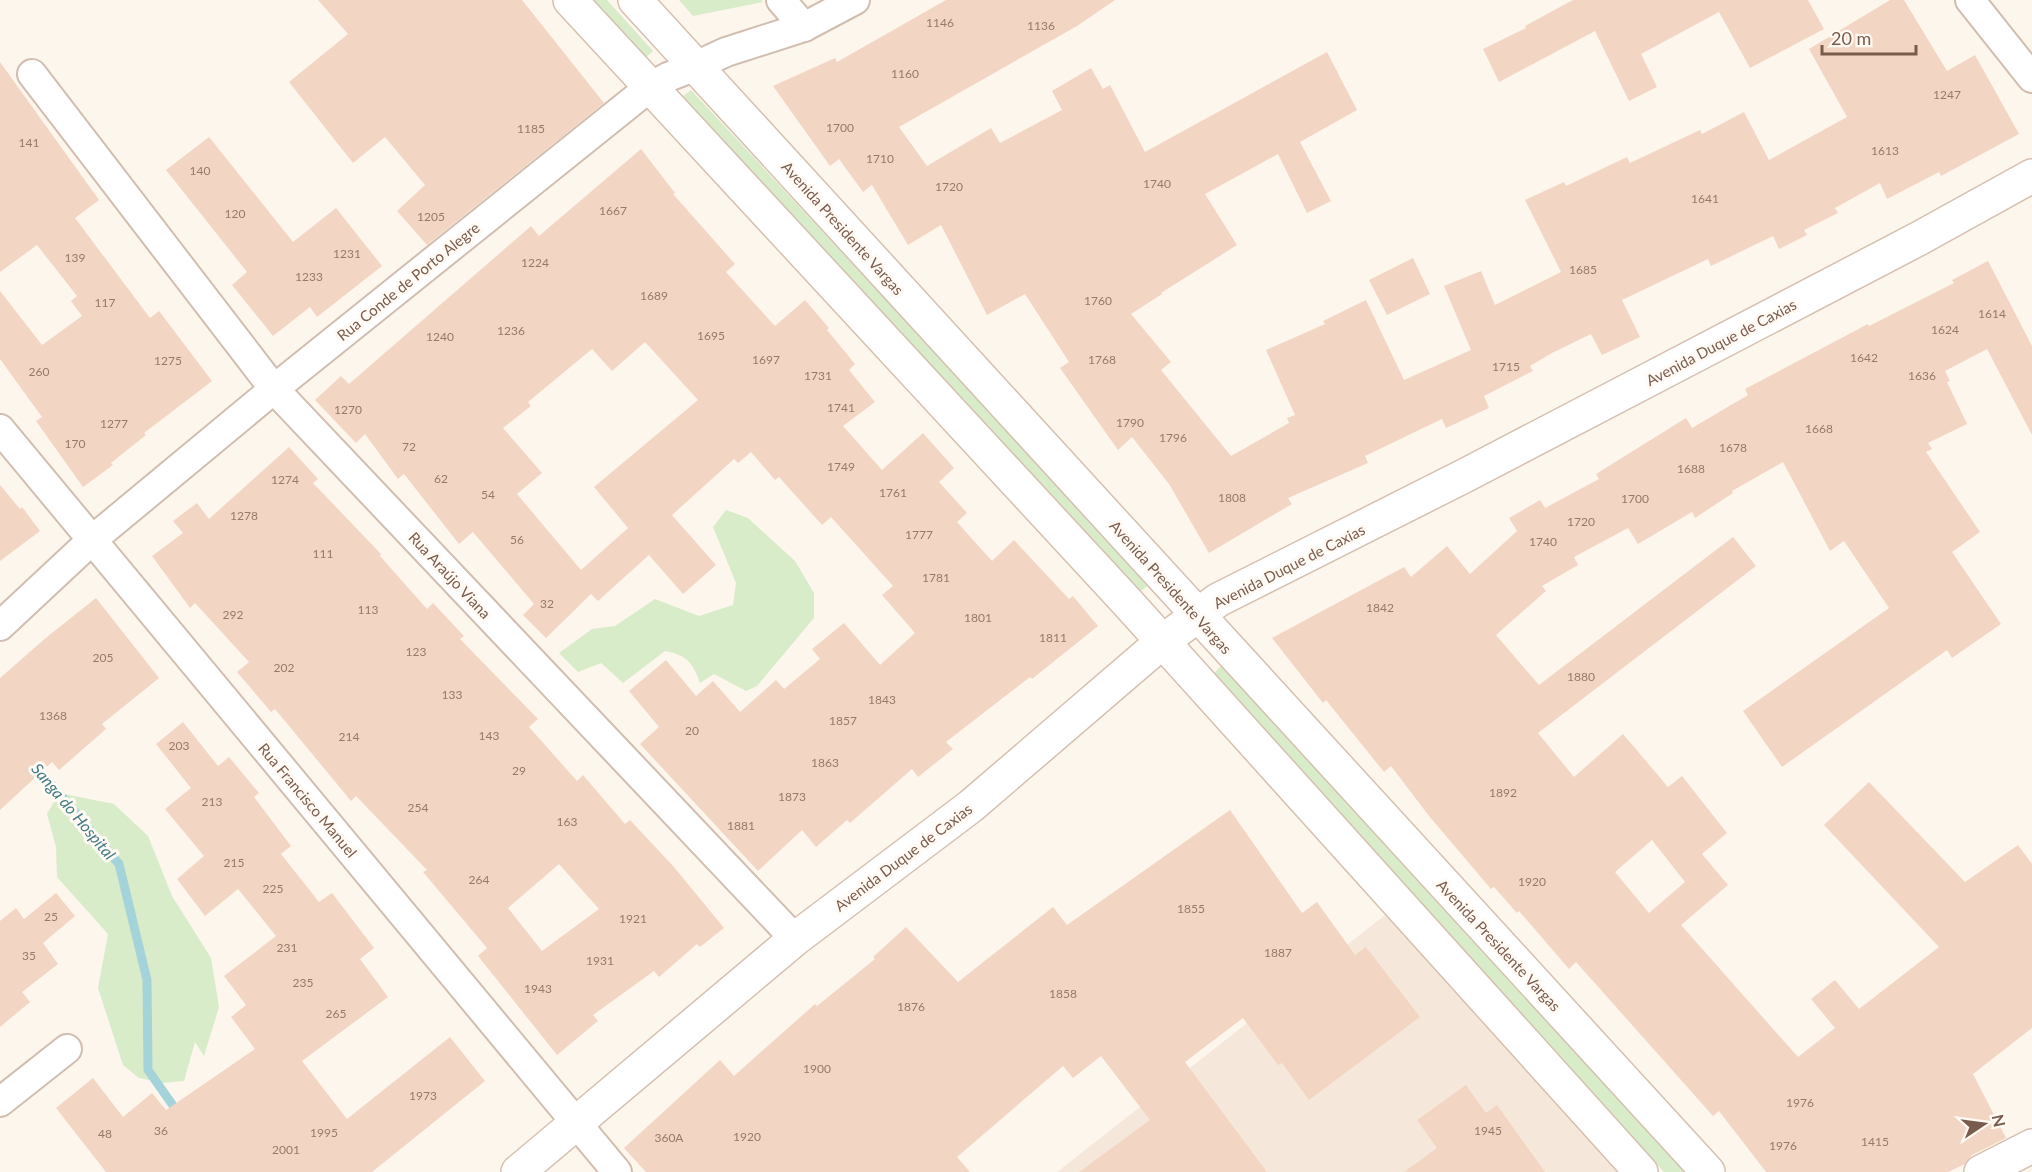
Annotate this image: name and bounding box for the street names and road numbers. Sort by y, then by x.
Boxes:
street label: Avenida Presidente Vargas [778,158,908,298]
street label: Rua Conde de Porto Alegre [333,218,483,344]
street label: Avenida Duque de Caxias [1643,295,1799,389]
street label: Avenida Presidente Vargas [1106,517,1236,657]
street label: Avenida Duque de Caxias [1210,520,1368,612]
street label: Rua Araújo Viana [405,528,495,622]
street label: Rua Francisco Manuel [255,739,361,861]
street label: Avenida Duque de Caxias [831,799,975,915]
street label: Avenida Presidente Vargas [1433,875,1565,1015]

